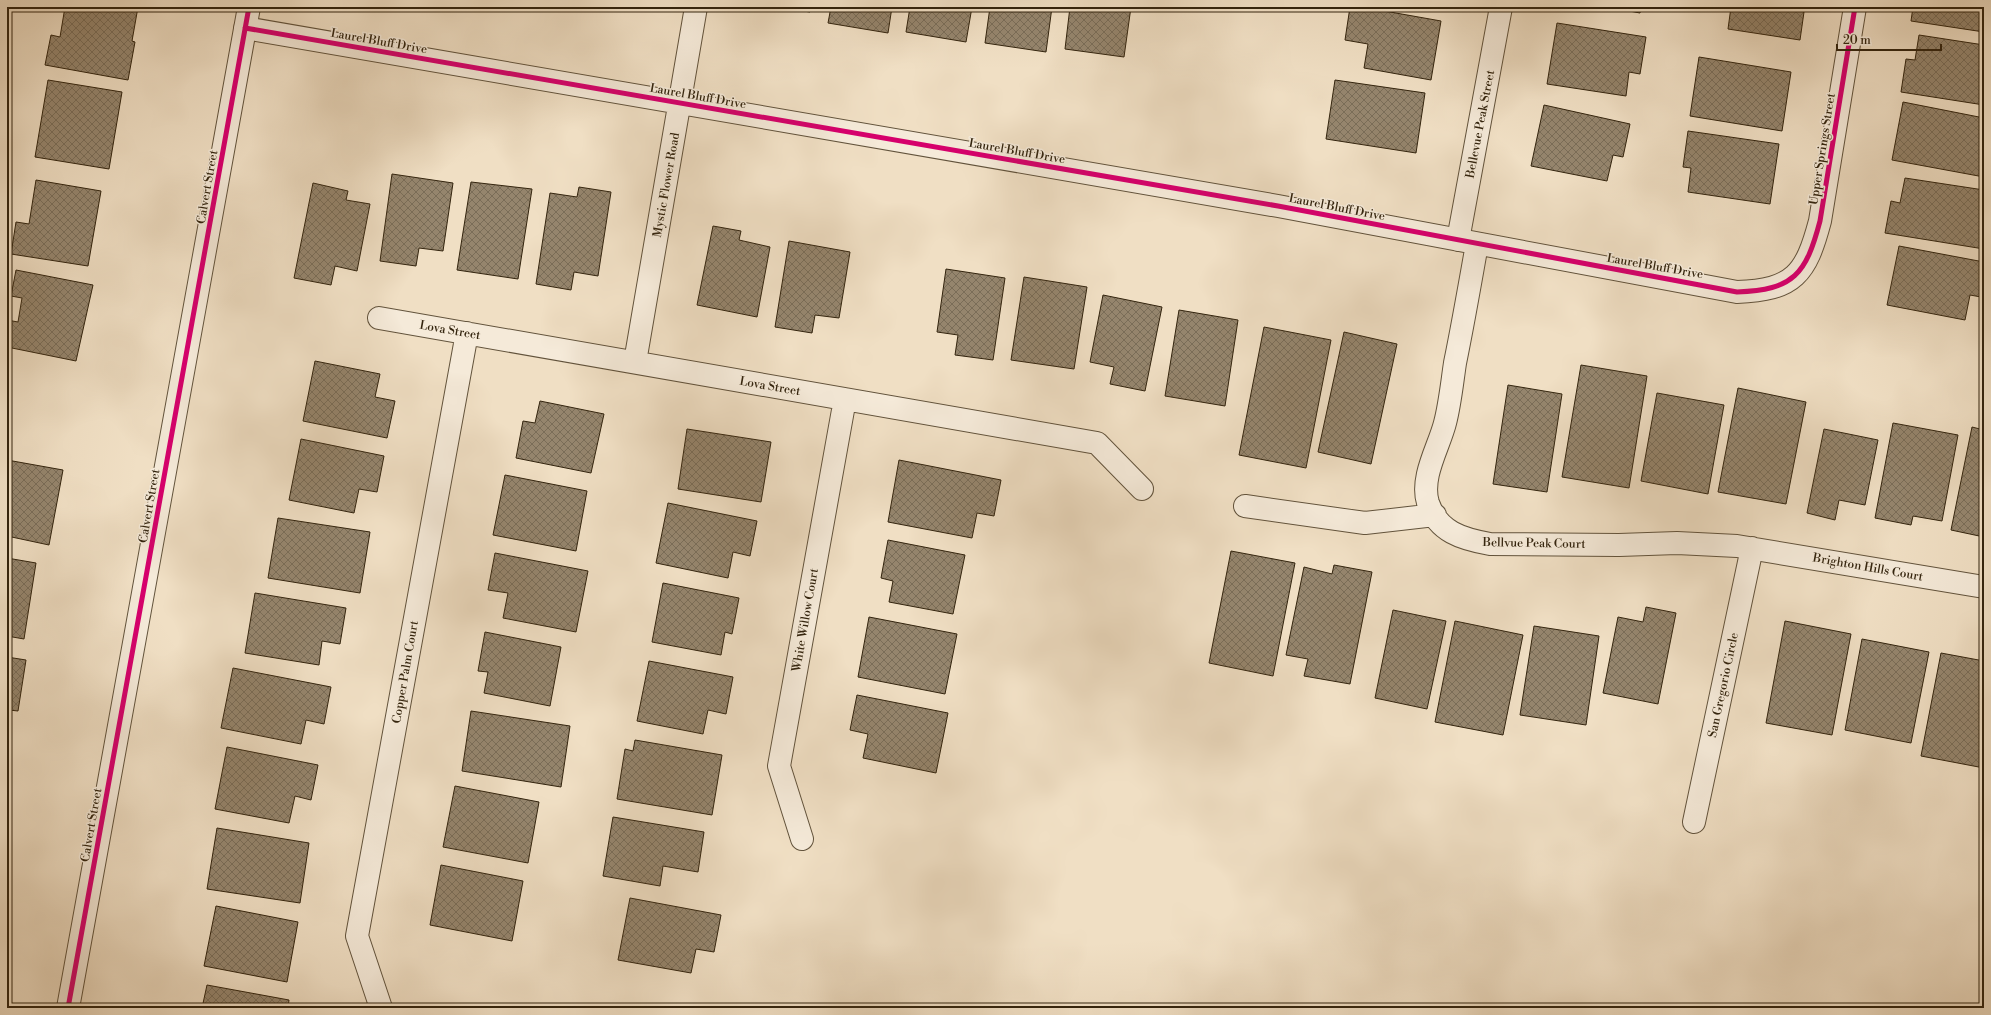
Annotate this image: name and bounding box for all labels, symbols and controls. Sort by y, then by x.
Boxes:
street label: Laurel Bluff Drive [330,26,428,57]
scale bar [1837,26,1941,52]
text: 20 m [1843,33,1871,48]
street label: Bellevue Peak Street [1462,68,1498,180]
street label: Laurel Bluff Drive [649,81,747,112]
street label: Upper Springs Street [1806,91,1839,206]
street label: Mystic Flower Road [650,131,683,239]
street label: Laurel Bluff Drive [968,136,1066,167]
street label: Calvert Street [194,148,221,225]
street label: Laurel Bluff Drive [1288,191,1386,224]
street label: Laurel Bluff Drive [1606,251,1704,282]
street label: Lova Street [418,318,482,343]
street label: Lova Street [738,374,802,399]
street label: Calvert Street [136,467,163,544]
street label: Bellvue Peak Court [1481,535,1586,552]
street label: Brighton Hills Court [1811,550,1925,585]
street label: White Willow Court [789,566,822,674]
street label: Copper Palm Court [389,619,422,725]
street label: San Gregorio Circle [1705,631,1742,739]
street label: Calvert Street [78,786,105,863]

